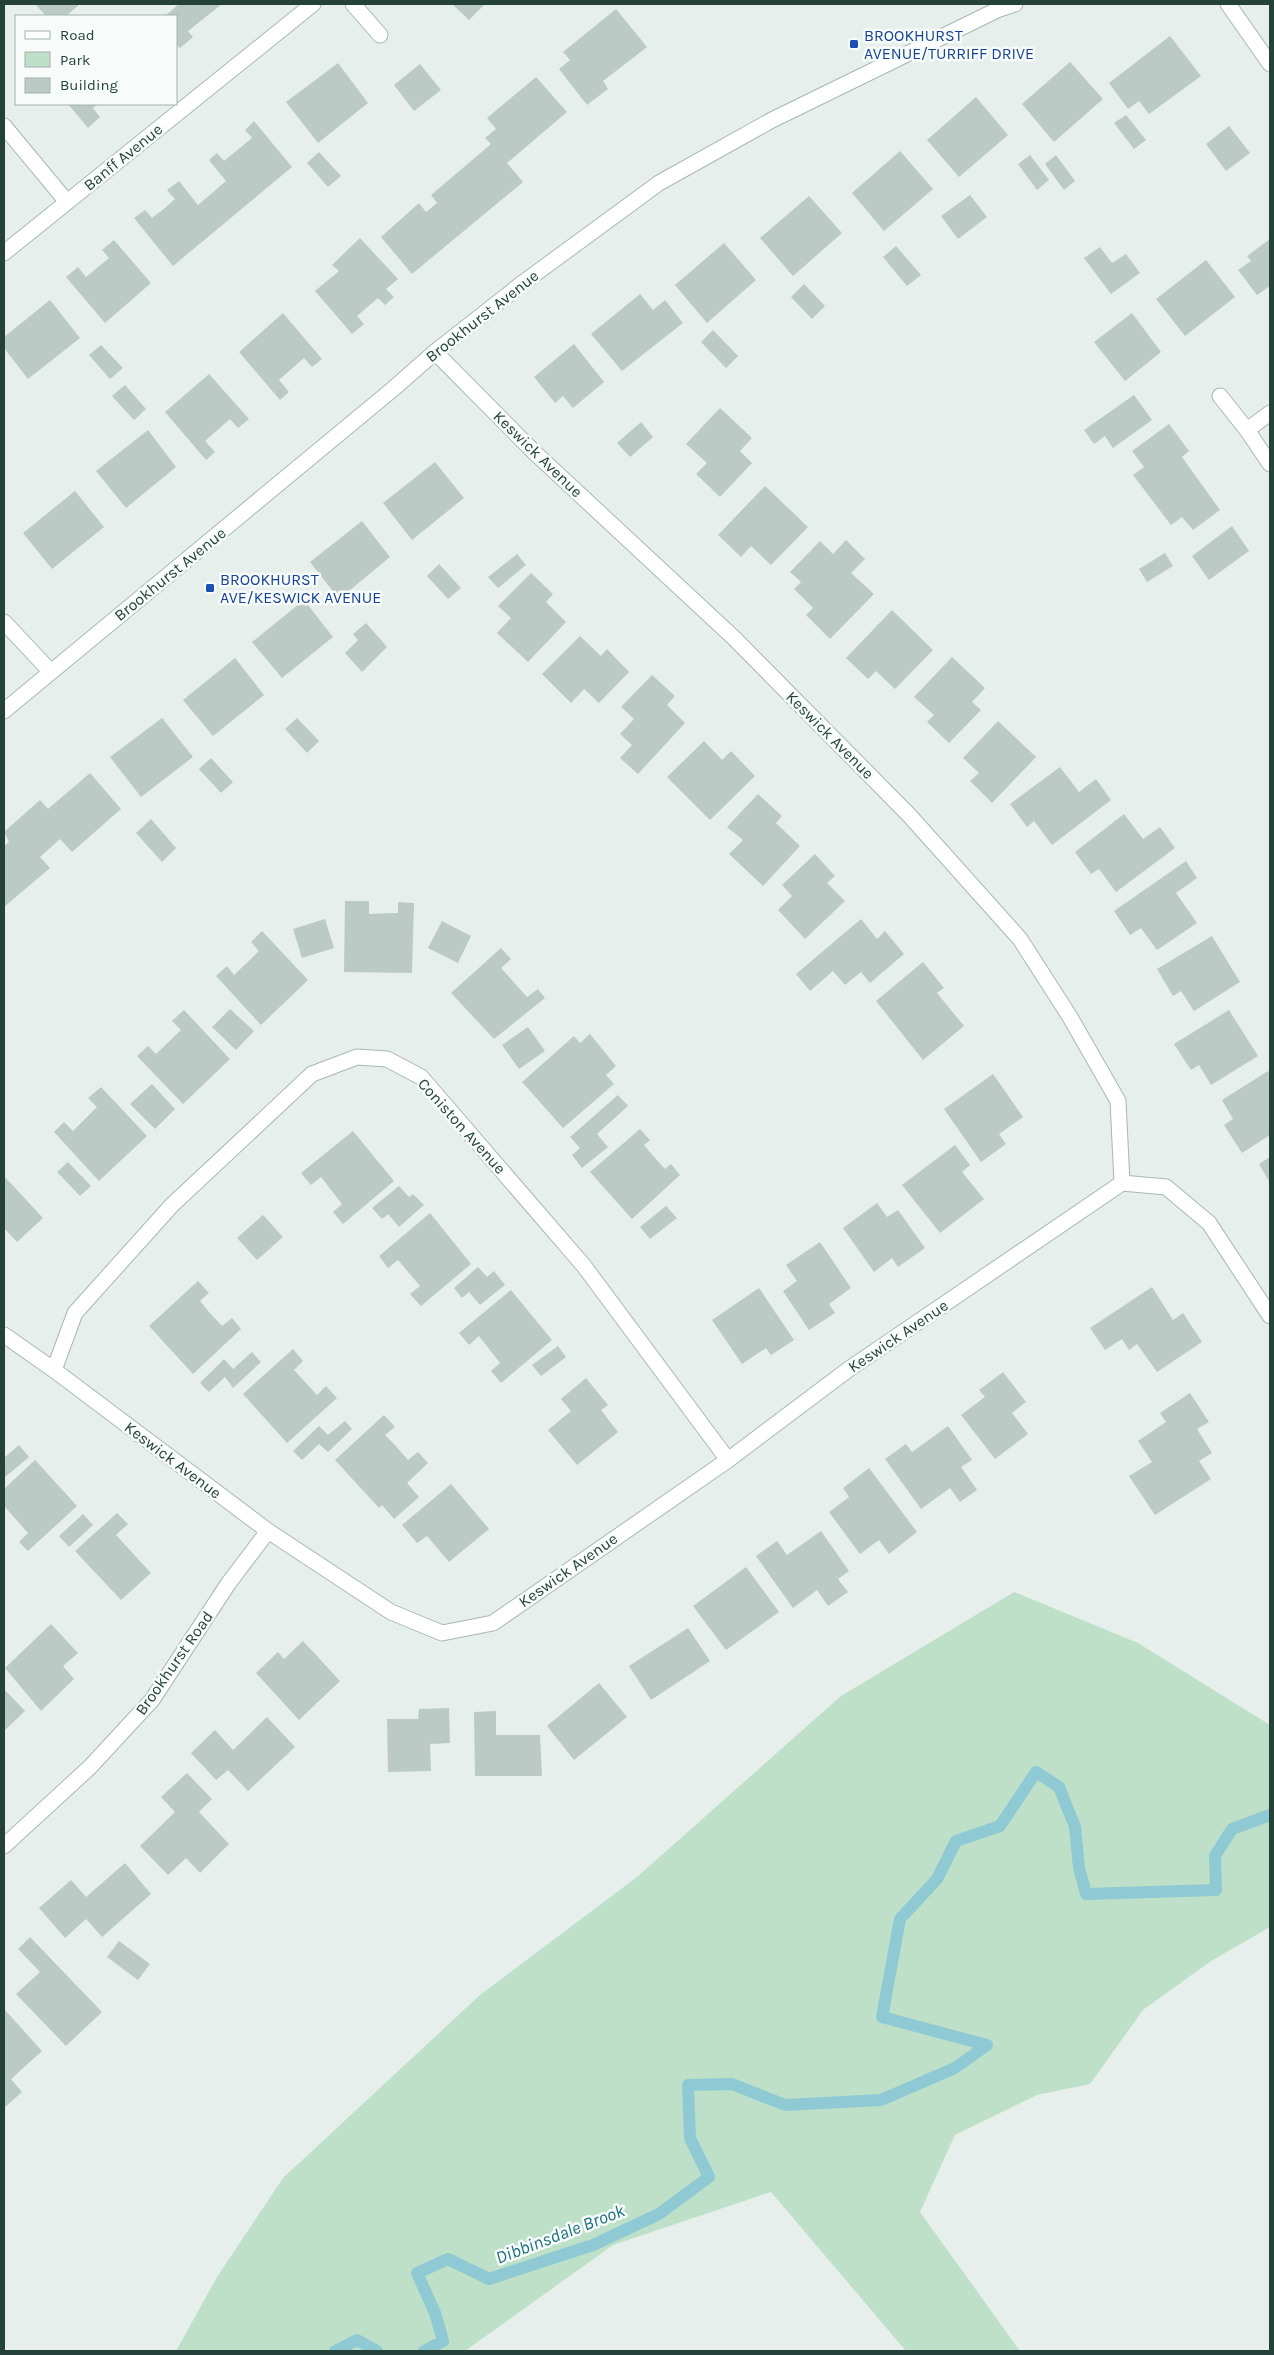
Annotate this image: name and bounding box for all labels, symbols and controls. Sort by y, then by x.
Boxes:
legend [15,15,178,105]
text: Road [60,26,95,44]
place label: BROOKHURST AVENUE/TURRIFF DRIVE [864,26,1034,63]
marker: BROOKHURST AVENUE/TURRIFF DRIVE [848,38,860,50]
text: Park [60,51,90,69]
text: Building [60,76,118,94]
street label: Banff Avenue [80,119,166,195]
street label: Brookhurst Avenue [422,266,542,366]
street label: Keswick Avenue [490,407,586,501]
street label: Brookhurst Avenue [110,523,230,625]
place label: BROOKHURST AVE/KESWICK AVENUE [220,570,381,607]
marker: BROOKHURST AVE/KESWICK AVENUE [204,582,216,594]
street label: Keswick Avenue [782,687,878,783]
street label: Coniston Avenue [414,1074,510,1178]
street label: Keswick Avenue [844,1296,952,1376]
street label: Keswick Avenue [121,1417,225,1503]
street label: Keswick Avenue [515,1529,621,1611]
street label: Brookhurst Road [131,1607,217,1719]
water label: Dibbinsdale Brook [493,2199,628,2269]

